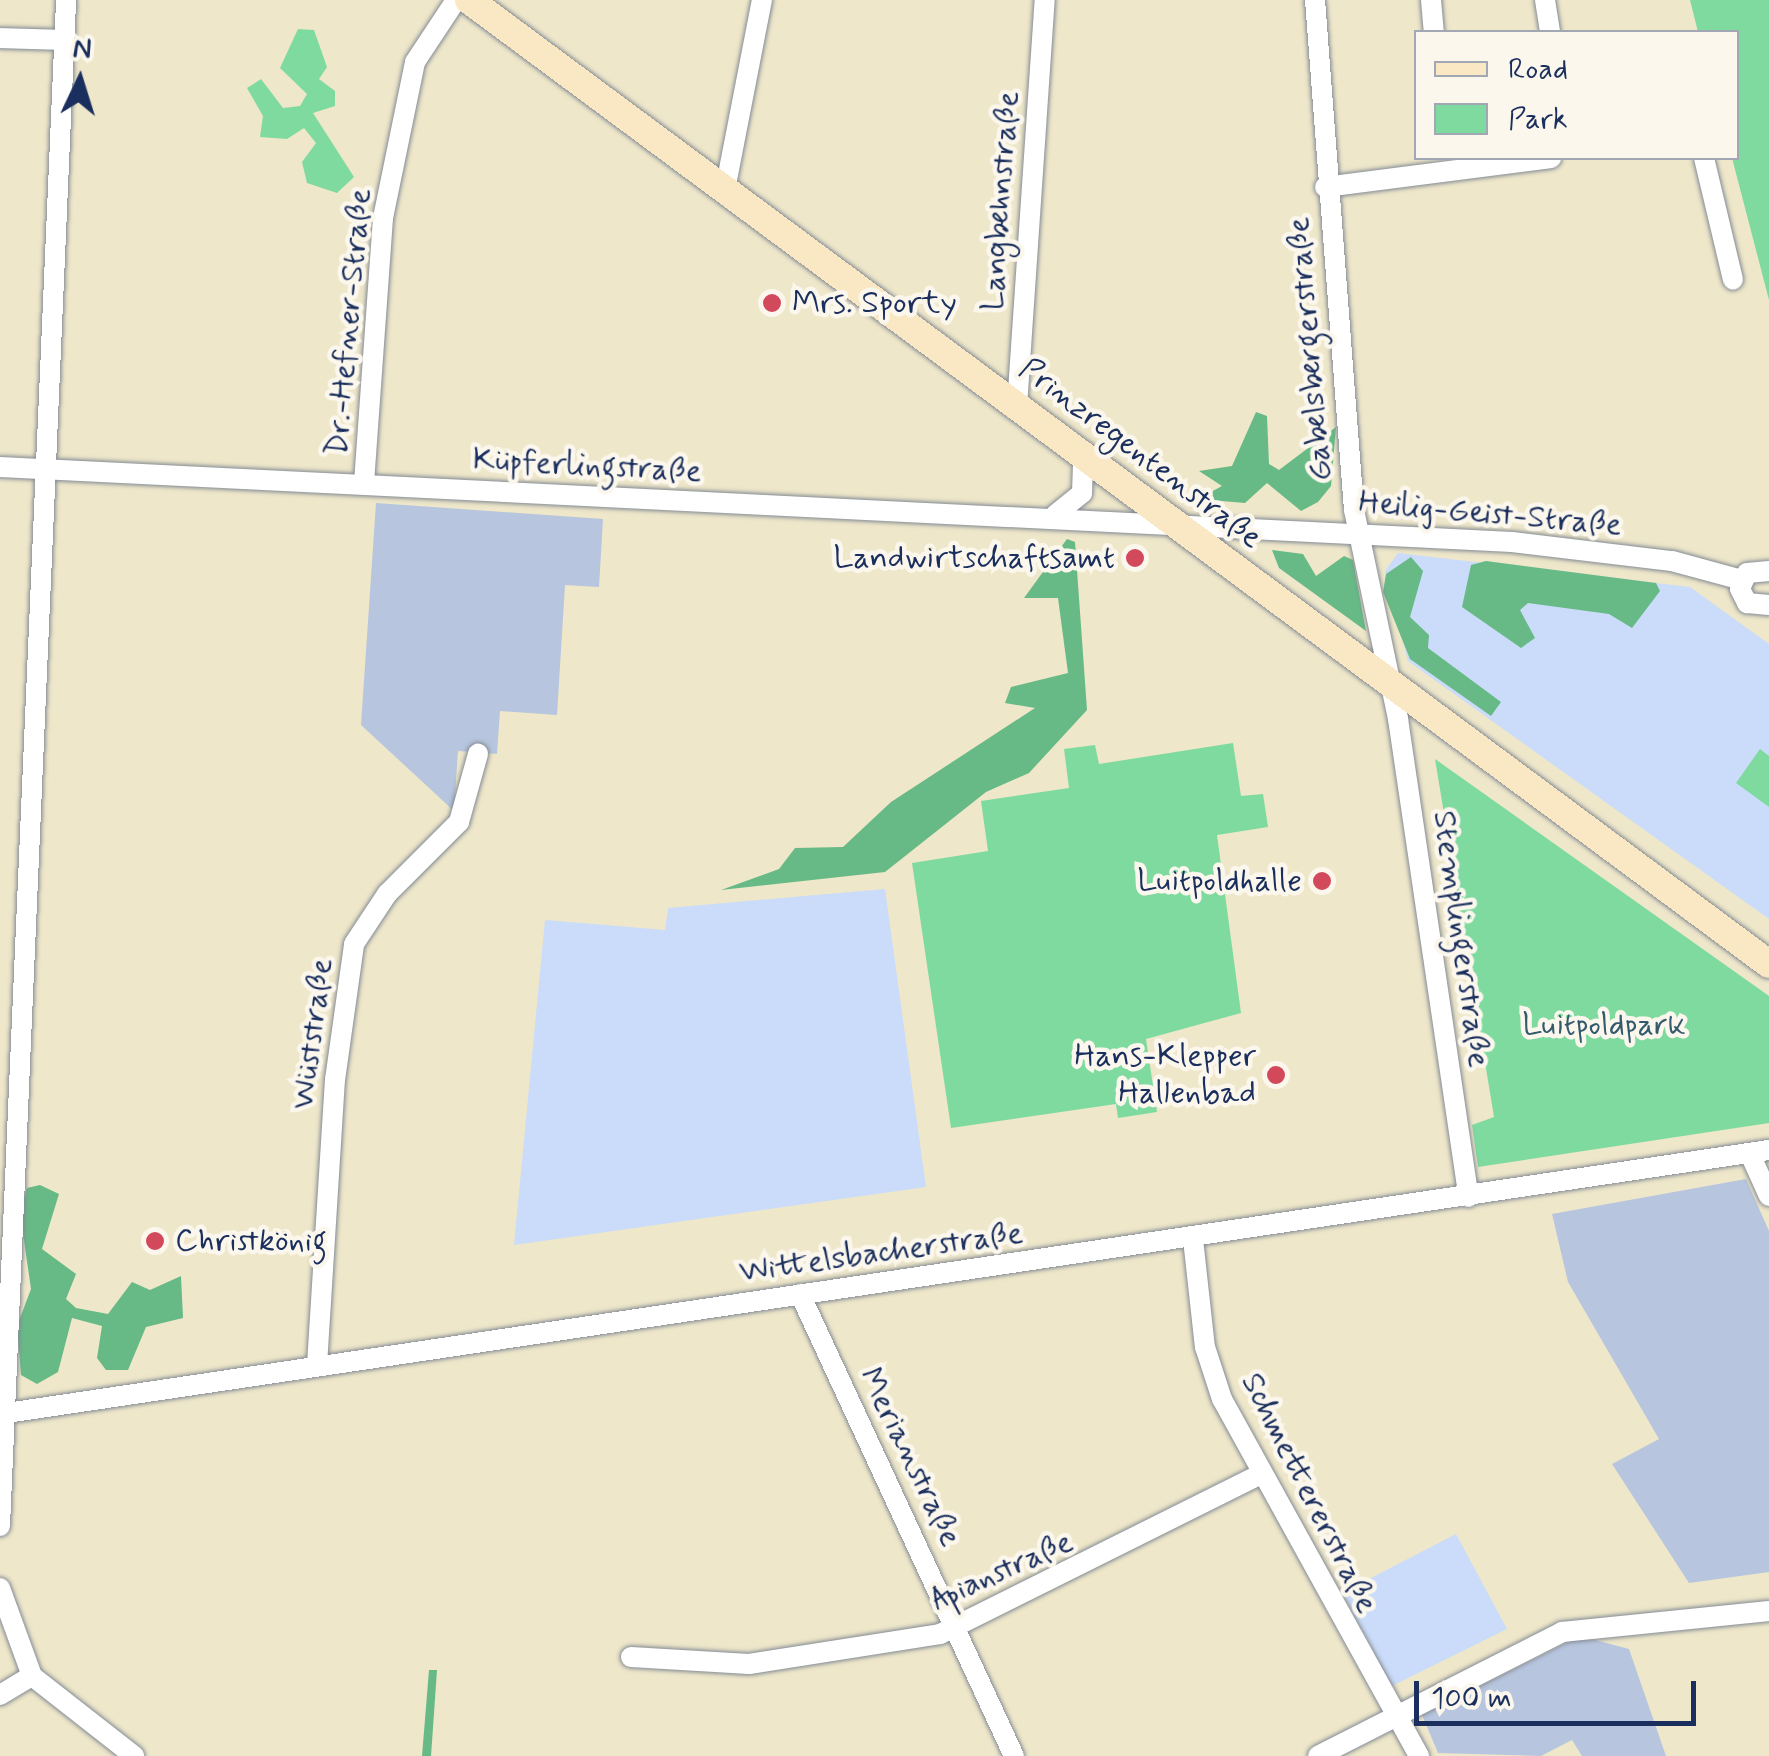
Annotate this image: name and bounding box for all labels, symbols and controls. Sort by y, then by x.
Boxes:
north arrow [30,30,130,130]
text: N [72,30,93,69]
legend [1414,30,1739,160]
text: Road [1508,50,1568,89]
street label: Langbehnstraße [974,90,1028,312]
text: Park [1508,100,1568,139]
street label: Dr.-Hefner-Straße [318,187,380,457]
street label: Gabelsbergerstraße [1279,215,1341,483]
place label: Mrs. Sporty [792,284,957,322]
marker: Mrs. Sporty [761,292,783,314]
street label: Prinzregentenstraße [1011,350,1269,558]
street label: Küpferlingstraße [472,441,702,491]
street label: Heilig-Geist-Straße [1357,483,1623,545]
place label: Landwirtschaftsamt [834,539,1115,577]
marker: Landwirtschaftsamt [1124,547,1146,569]
street label: Stemplingerstraße [1424,808,1498,1070]
place label: Luitpoldhalle [1137,862,1302,900]
marker: Luitpoldhalle [1311,870,1333,892]
street label: Wüststraße [285,956,341,1112]
park label: Luitpoldpark [1522,1006,1686,1044]
place label: Hans-Klepper Hallenbad [1074,1038,1256,1113]
marker: Hans-Klepper Hallenbad [1265,1064,1287,1086]
street label: Wittelsbacherstraße [737,1214,1025,1292]
place label: Christkönig [175,1222,327,1260]
marker: Christkönig [144,1230,166,1252]
street label: Merianstraße [850,1361,970,1553]
street label: Schmettererstraße [1232,1367,1386,1619]
street label: Apianstraße [925,1523,1079,1619]
scale bar [1419,1661,1702,1723]
text: 100 m [1431,1679,1512,1718]

